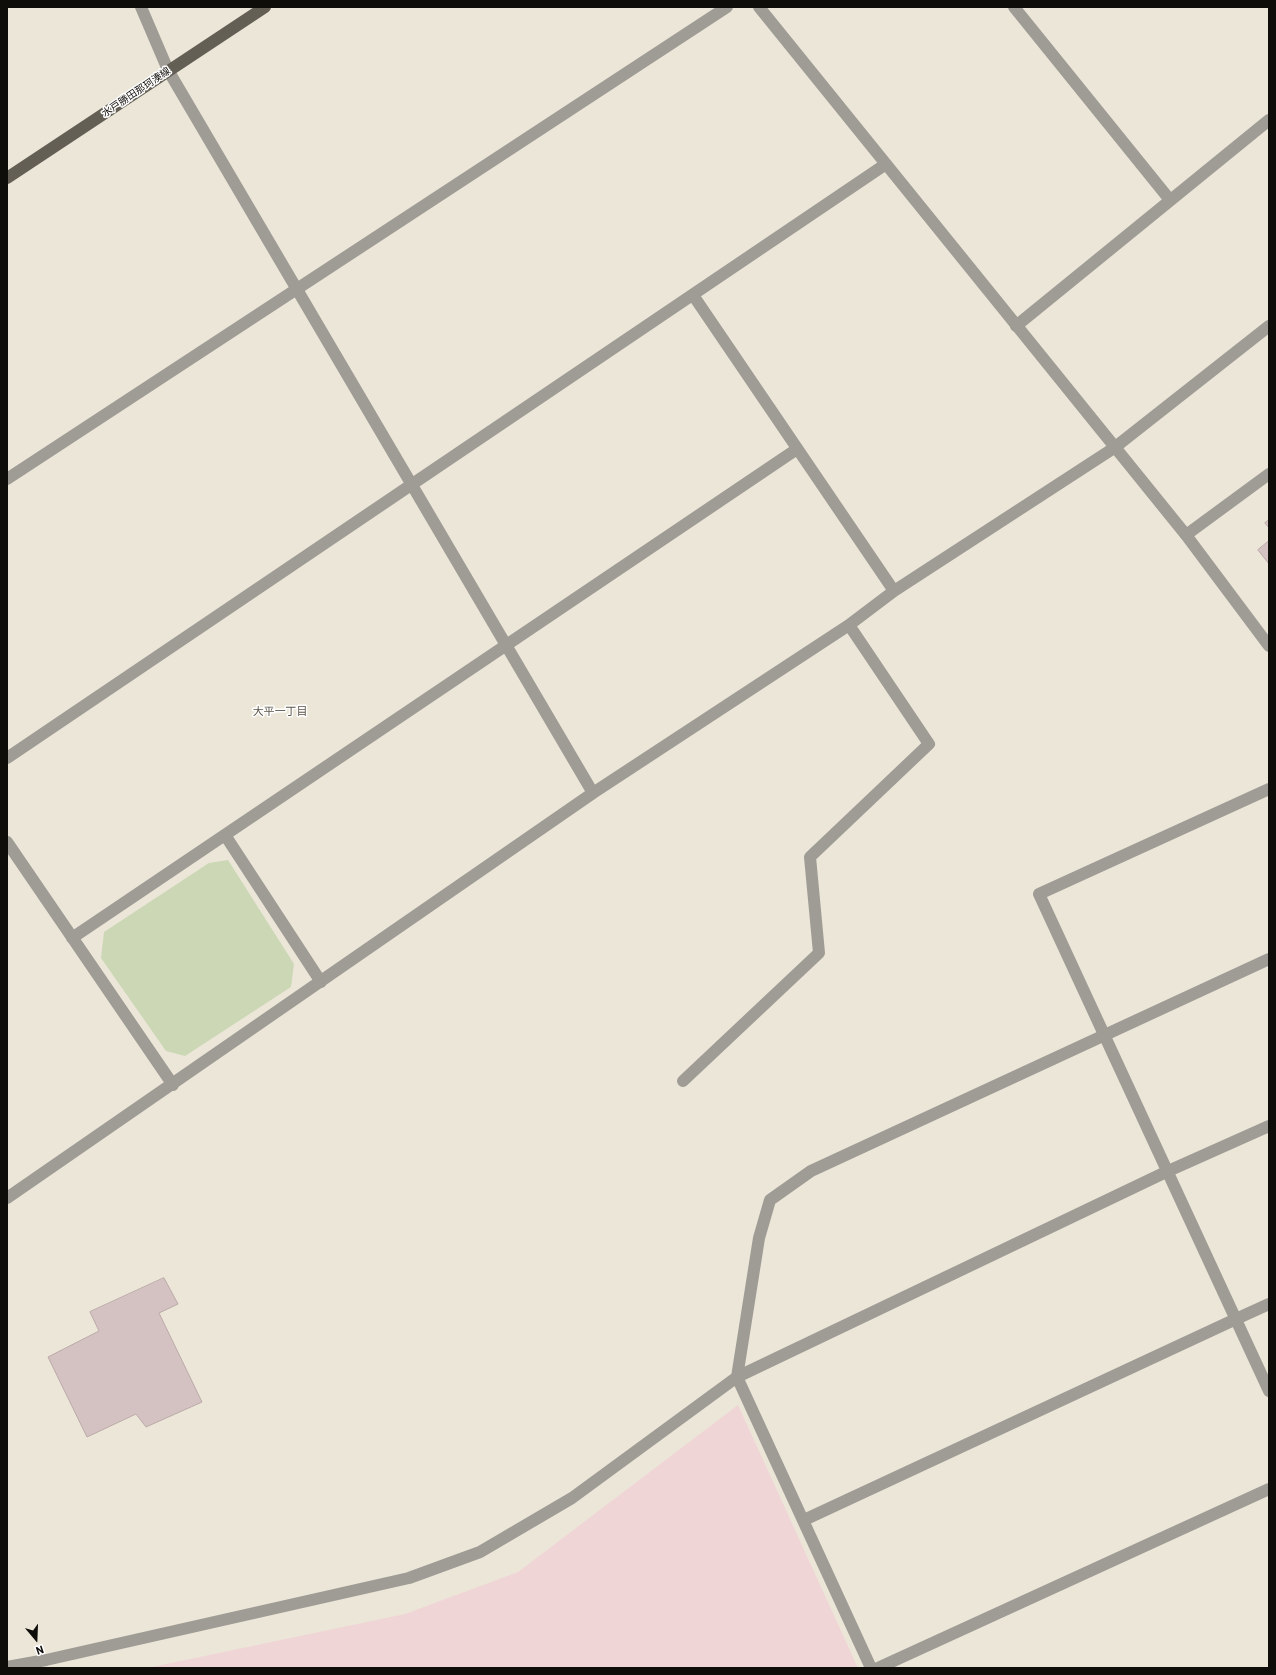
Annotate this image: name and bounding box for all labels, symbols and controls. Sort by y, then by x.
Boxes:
street label: 水戸勝田那珂湊線 [99,65,173,119]
district label: 大平一丁目 [253,704,307,718]
north arrow [16,1619,56,1659]
text: N [34,1643,46,1658]

